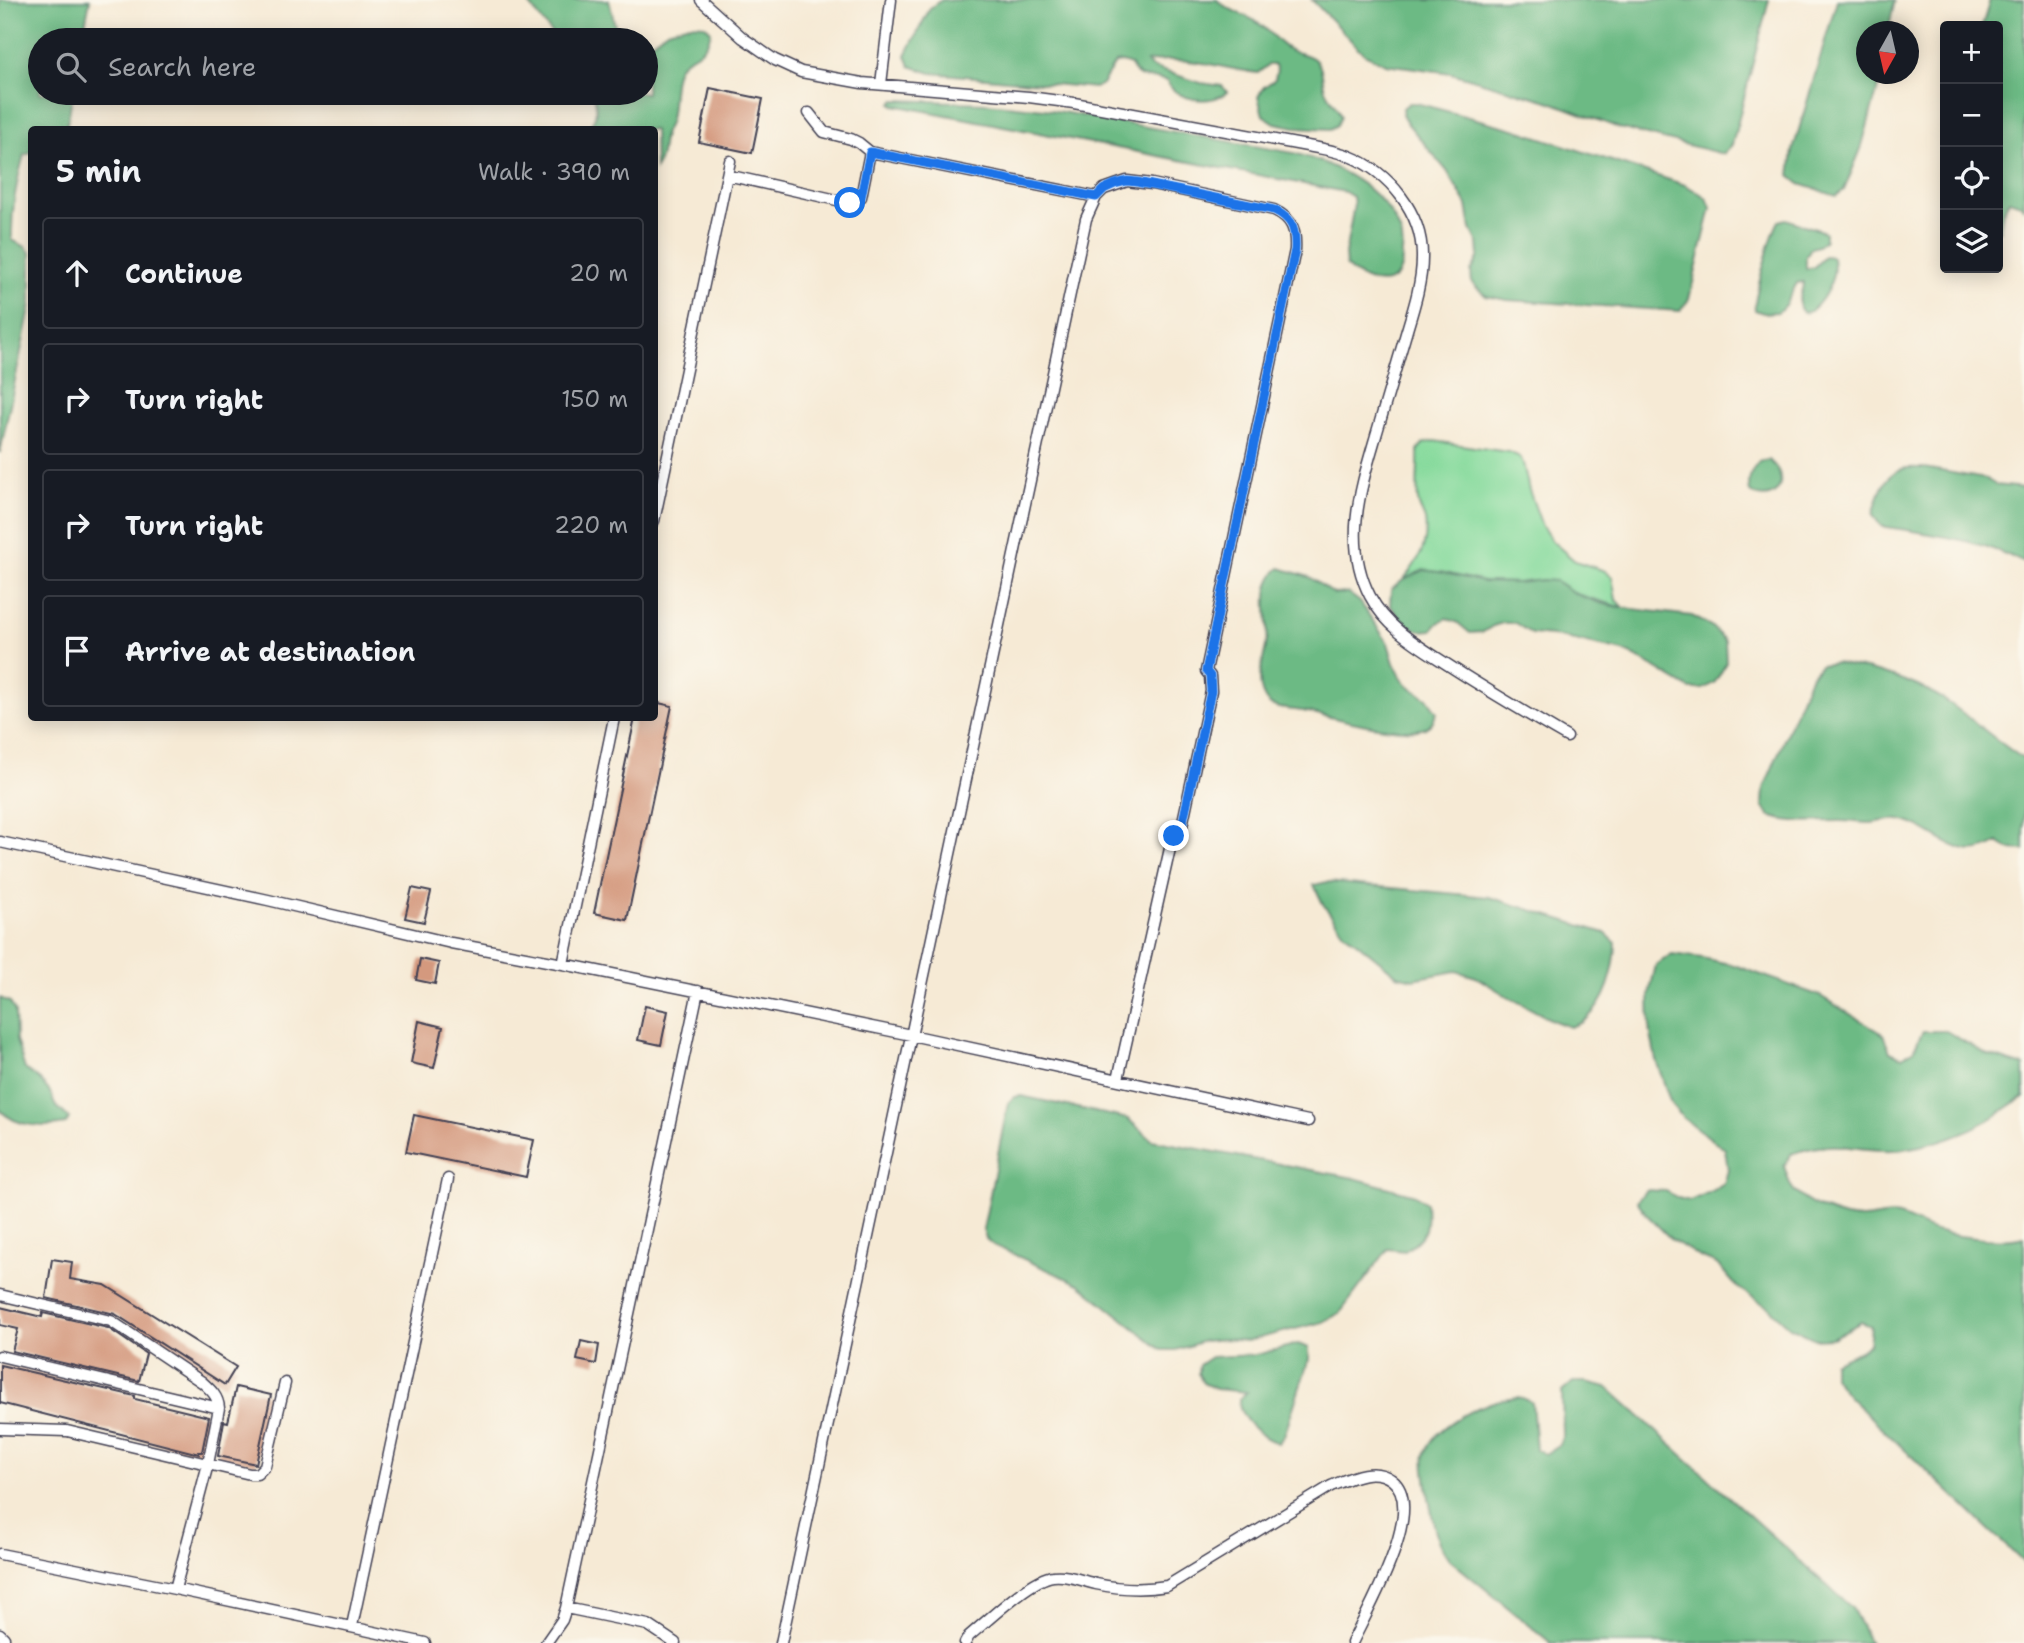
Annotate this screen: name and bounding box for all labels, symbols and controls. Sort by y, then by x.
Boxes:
north arrow [1856,21,1919,84]
map controls [1940,21,2003,273]
button: + [1940,21,2003,84]
search box [28,28,658,105]
icon: search [52,48,90,86]
text: Search here [108,49,257,84]
button: − [1940,84,2003,147]
button: locate [1940,147,2003,210]
text: 5 min [56,151,141,192]
text: Walk · 390 m [478,157,630,187]
route start [834,187,865,218]
button: layers [1940,210,2003,273]
icon: ahead [58,254,96,292]
text: Continue [125,256,243,291]
text: 20 m [569,258,628,288]
icon: right [58,380,96,418]
text: Turn right [125,382,263,417]
text: 150 m [561,384,628,414]
icon: right [58,506,96,544]
text: Turn right [125,508,263,543]
text: 220 m [554,510,628,540]
icon: arrive [58,632,96,670]
text: Arrive at destination [125,634,415,669]
route end [1158,820,1189,851]

